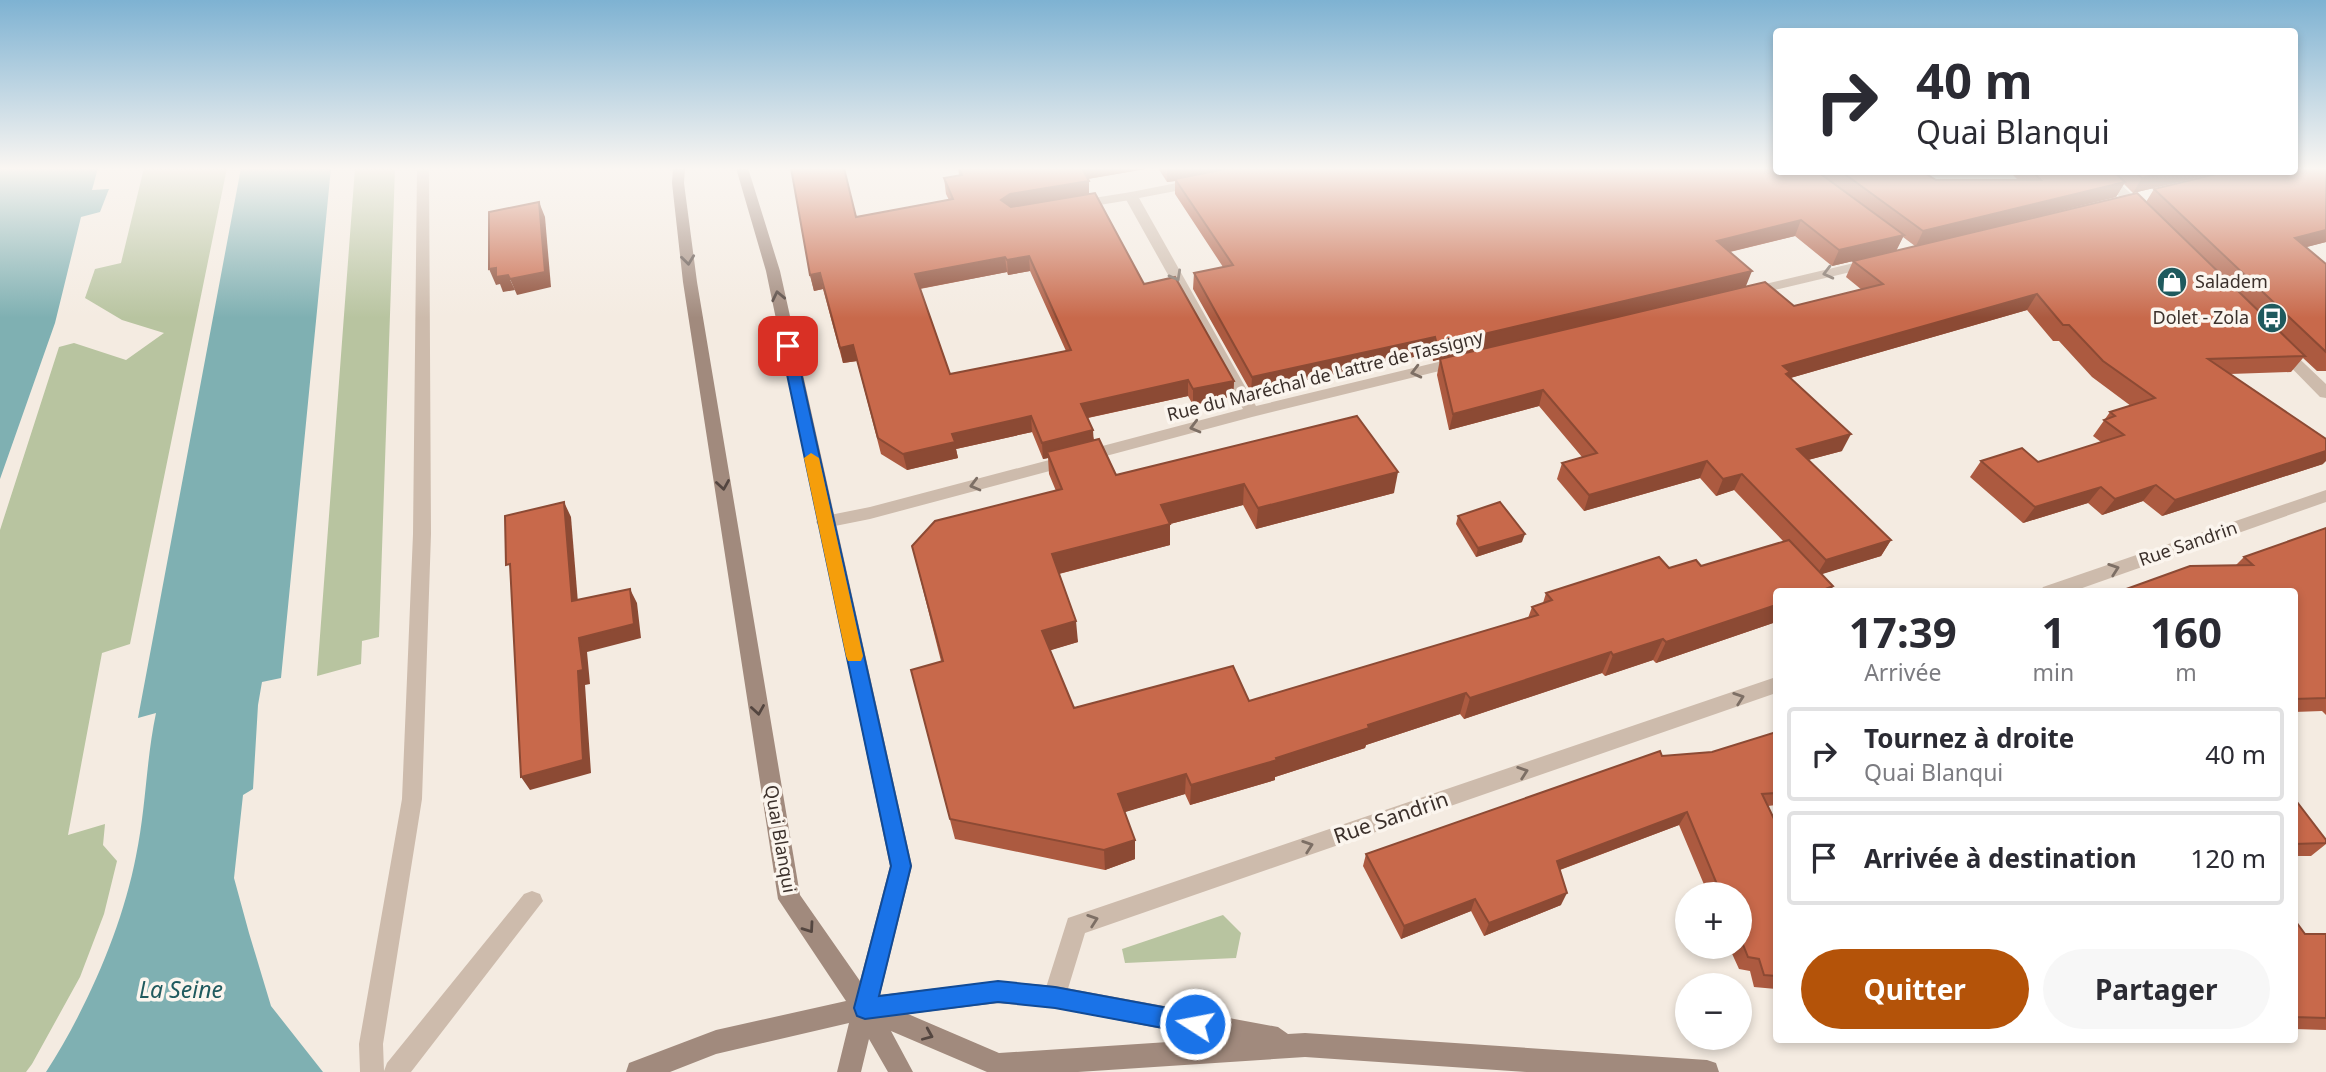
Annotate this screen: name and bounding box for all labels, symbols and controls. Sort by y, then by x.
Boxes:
text: 40 m [1916,47,2033,113]
icon: right [1801,56,1892,147]
text: Quai Blanqui [1916,110,2110,153]
one-way arrow [680,255,695,266]
one-way arrow [1822,265,1834,280]
shop icon: Saladem [2155,265,2189,299]
one-way arrow [1168,269,1181,282]
place label: Saladem [2195,269,2268,293]
one-way arrow [771,290,786,302]
bus stop icon: Dolet - Zola [2255,301,2289,335]
place label: Dolet - Zola [2153,305,2249,329]
pin [758,316,818,376]
street label: Rue du Maréchal de Lattre de Tassigny [1164,324,1486,426]
icon: arrive [769,327,807,365]
one-way arrow [1410,364,1422,379]
one-way arrow [1189,419,1201,433]
one-way arrow [969,477,981,491]
one-way arrow [715,479,730,491]
street label: Rue Sandrin [2135,515,2240,571]
one-way arrow [2107,563,2119,577]
text: 17:39 [1849,603,1957,660]
text: 1 [2041,603,2065,660]
text: 160 [2150,603,2222,660]
text: Arrivée [1864,656,1941,688]
text: min [2033,656,2074,688]
text: m [2175,656,2197,688]
one-way arrow [1732,692,1744,706]
one-way arrow [750,704,765,716]
text: Tournez à droite [1864,720,2074,756]
icon: right [1805,735,1843,773]
text: 40 m [2205,736,2266,772]
text: Quai Blanqui [1864,756,2003,788]
one-way arrow [1517,766,1529,780]
street label: Quai Blanqui [760,783,802,895]
street label: Rue Sandrin [1330,784,1452,850]
icon: arrive [1805,839,1843,877]
one-way arrow [1302,840,1314,854]
text: Arrivée à destination [1864,840,2137,876]
text: 120 m [2190,840,2266,876]
map controls [1675,882,1752,1050]
button: + [1675,882,1752,959]
one-way arrow [1086,914,1099,928]
one-way arrow [801,921,814,934]
button: Quitter [1801,949,2029,1029]
button: Partager [2043,949,2270,1029]
water label: La Seine [139,973,223,1005]
button: − [1675,973,1752,1050]
position arrow [1158,987,1232,1061]
one-way arrow [921,1027,933,1041]

